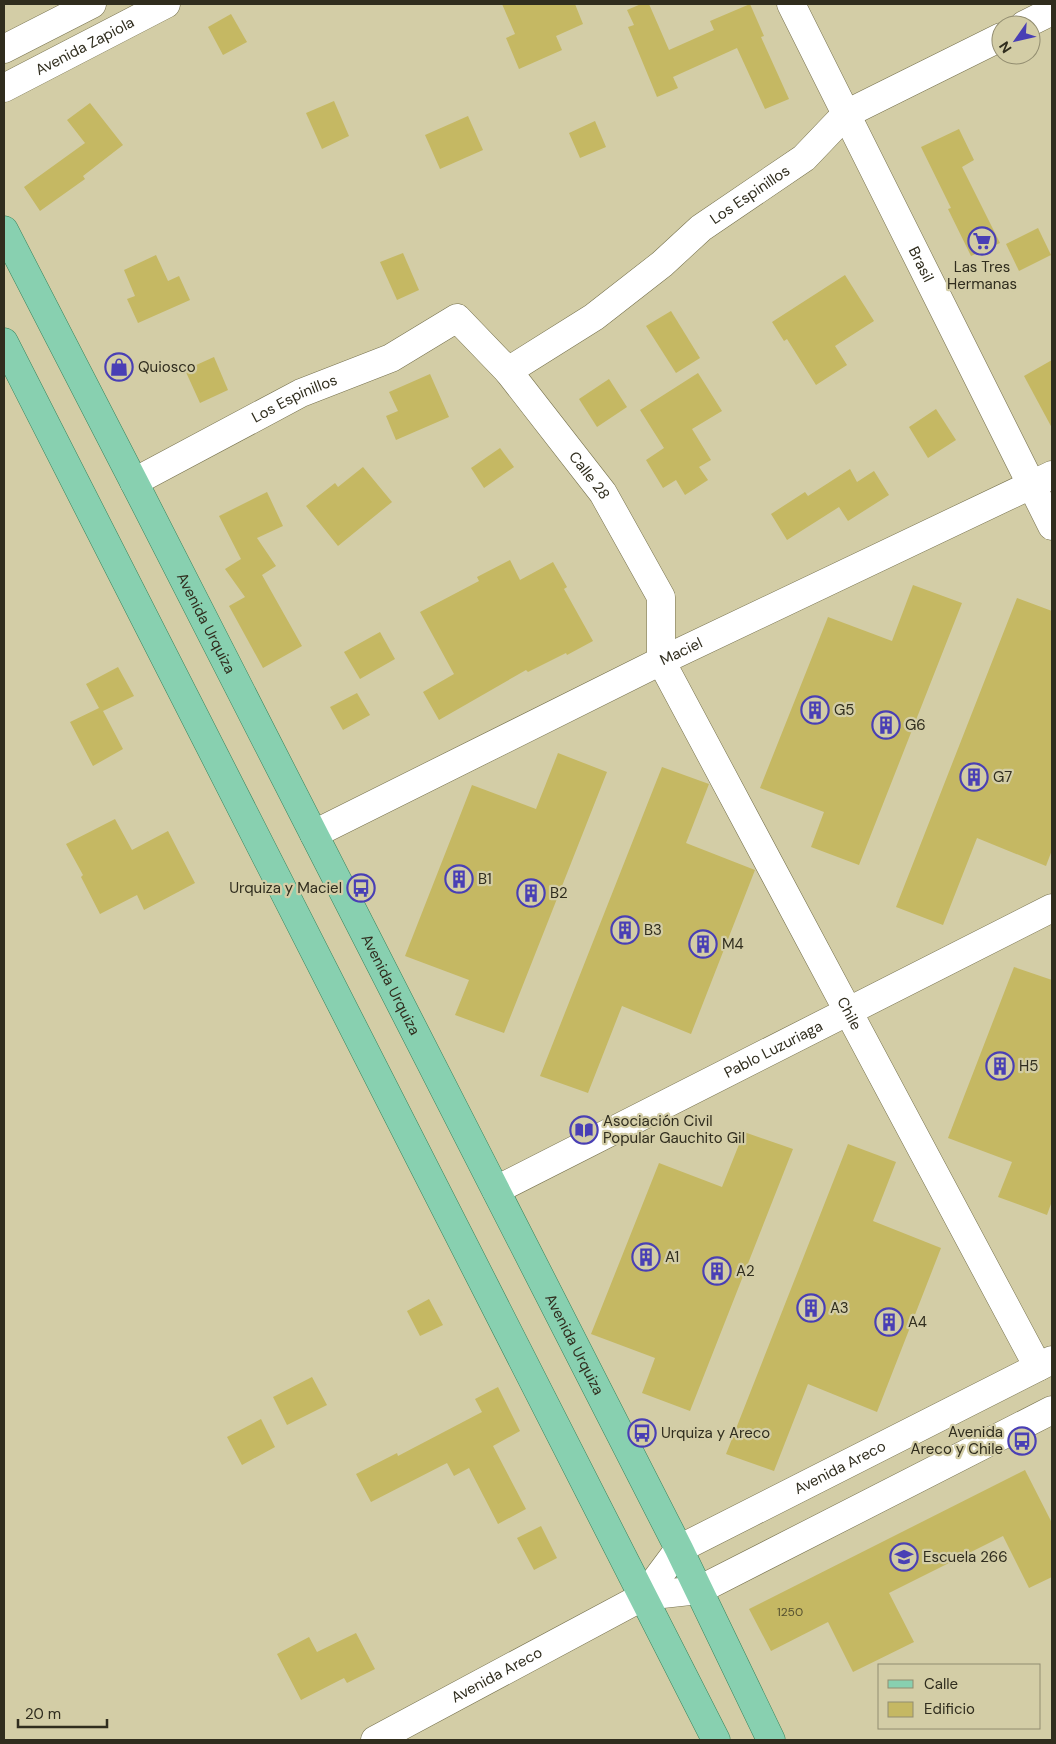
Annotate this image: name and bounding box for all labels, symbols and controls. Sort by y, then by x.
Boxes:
street label: Avenida Zapiola [32,12,138,80]
north arrow [991,15,1041,65]
text: N [995,38,1016,57]
street label: Los Espinillos [706,160,794,229]
supermarket icon: Las Tres Hermanas [967,226,997,256]
street label: Brasil [904,243,938,285]
place label: Las Tres Hermanas [947,257,1017,294]
shop icon: Quiosco [104,352,134,382]
place label: Quiosco [138,357,196,377]
street label: Los Espinillos [248,370,340,427]
street label: Calle 28 [564,447,615,503]
street label: Avenida Urquiza [172,569,240,677]
street label: Maciel [657,633,706,670]
building icon: G5 [800,695,830,725]
place label: G5 [834,700,855,720]
building icon: G6 [871,710,901,740]
place label: G6 [905,715,926,735]
building icon: G7 [959,762,989,792]
place label: G7 [993,767,1012,787]
building icon: B1 [444,864,474,894]
place label: B1 [478,869,492,889]
bus stop icon: Urquiza y Maciel [346,873,376,903]
place label: Urquiza y Maciel [229,878,342,898]
building icon: B2 [516,878,546,908]
place label: B2 [550,883,568,903]
building icon: B3 [610,915,640,945]
place label: B3 [644,920,662,940]
building icon: M4 [688,929,718,959]
street label: Avenida Urquiza [357,931,425,1039]
place label: M4 [722,934,744,954]
street label: Chile [832,994,866,1034]
street label: Pablo Luzuriaga [721,1016,826,1083]
building icon: H5 [985,1051,1015,1081]
place label: H5 [1019,1056,1038,1076]
place label: Asociación Civil Popular Gauchito Gil [603,1111,745,1148]
library icon: Asociación Civil Popular Gauchito Gil [569,1115,599,1145]
building icon: A1 [631,1242,661,1272]
place label: A1 [665,1247,679,1267]
building icon: A2 [702,1256,732,1286]
place label: A2 [736,1261,755,1281]
street label: Avenida Urquiza [540,1291,609,1398]
building icon: A3 [796,1293,826,1323]
place label: A3 [830,1298,849,1318]
building icon: A4 [874,1307,904,1337]
place label: A4 [908,1312,927,1332]
bus stop icon: Urquiza y Areco [627,1418,657,1448]
place label: Avenida Areco y Chile [911,1422,1003,1459]
place label: Urquiza y Areco [661,1423,770,1443]
bus stop icon: Avenida Areco y Chile [1007,1426,1037,1456]
street label: Avenida Areco [791,1436,889,1499]
school or university icon: Escuela 266 [889,1542,919,1572]
place label: Escuela 266 [923,1547,1008,1567]
house number: 1250 [777,1604,803,1620]
street label: Avenida Areco [448,1642,546,1707]
legend [878,1664,1041,1729]
text: Calle [924,1674,958,1694]
scale bar [18,1696,106,1728]
text: Edificio [924,1699,975,1719]
text: 20 m [25,1704,61,1724]

